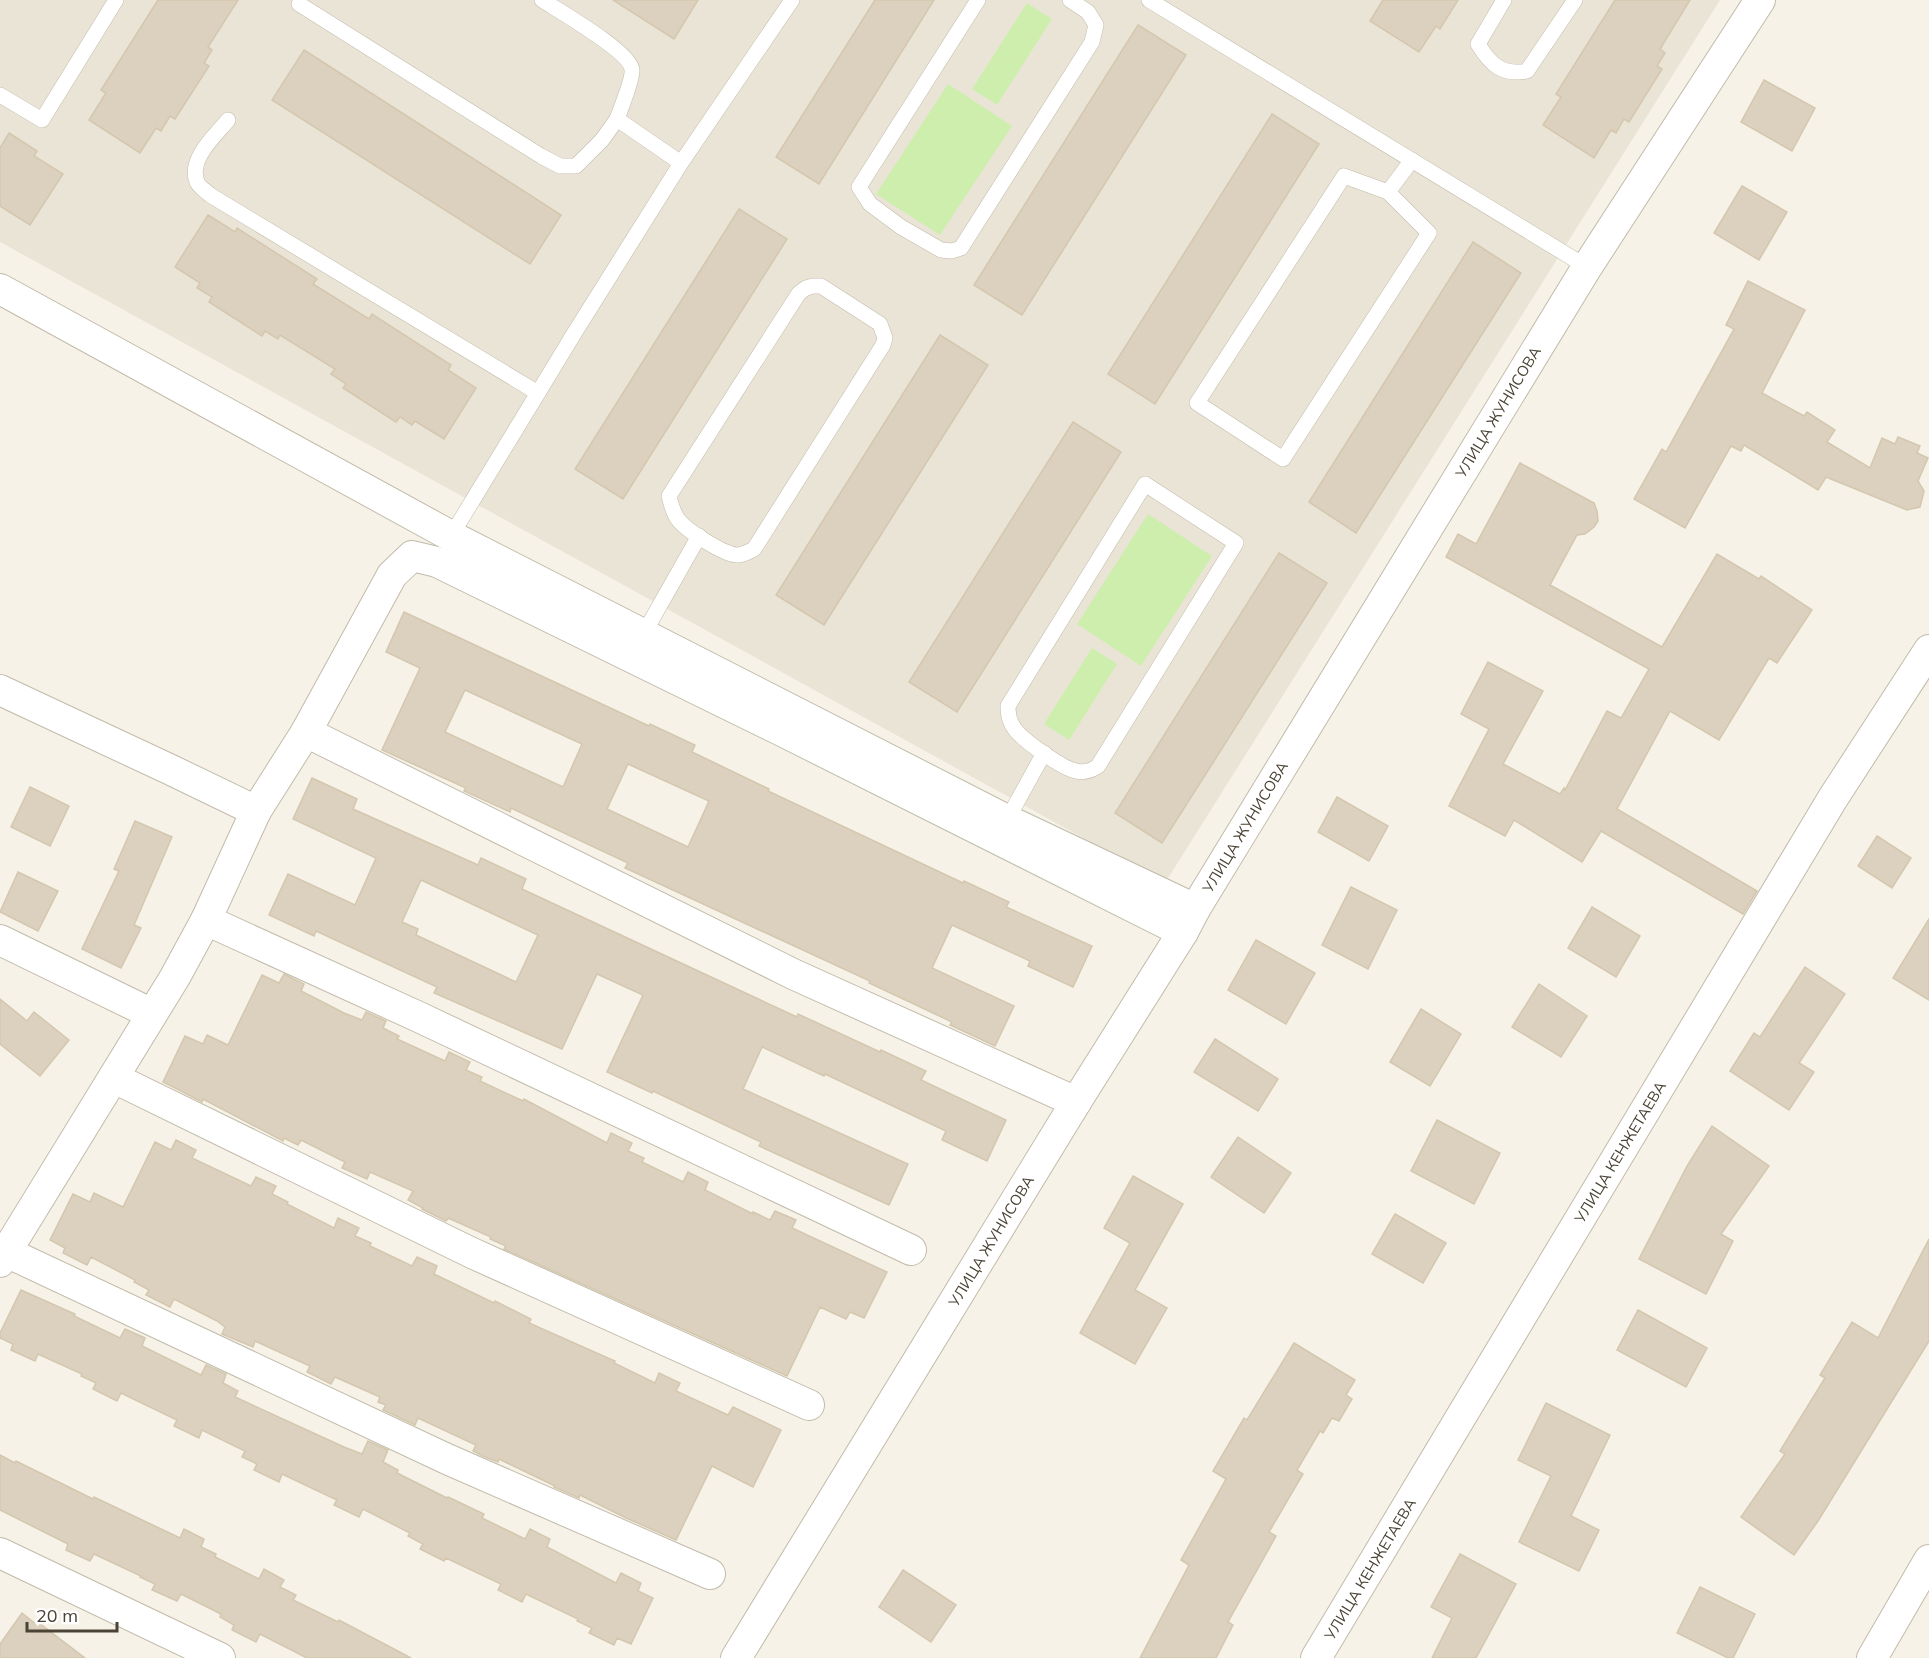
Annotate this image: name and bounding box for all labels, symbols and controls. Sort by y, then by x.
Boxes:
street label: УЛИЦА ЖУНИСОВА [1451,343,1545,482]
street label: УЛИЦА ЖУНИСОВА [1198,758,1292,897]
street label: УЛИЦА КЕНЖЕТАЕВА [1570,1078,1670,1227]
street label: УЛИЦА ЖУНИСОВА [944,1172,1038,1311]
street label: УЛИЦА КЕНЖЕТАЕВА [1320,1495,1420,1644]
scale bar [27,1595,117,1633]
text: 20 m [36,1604,78,1627]

